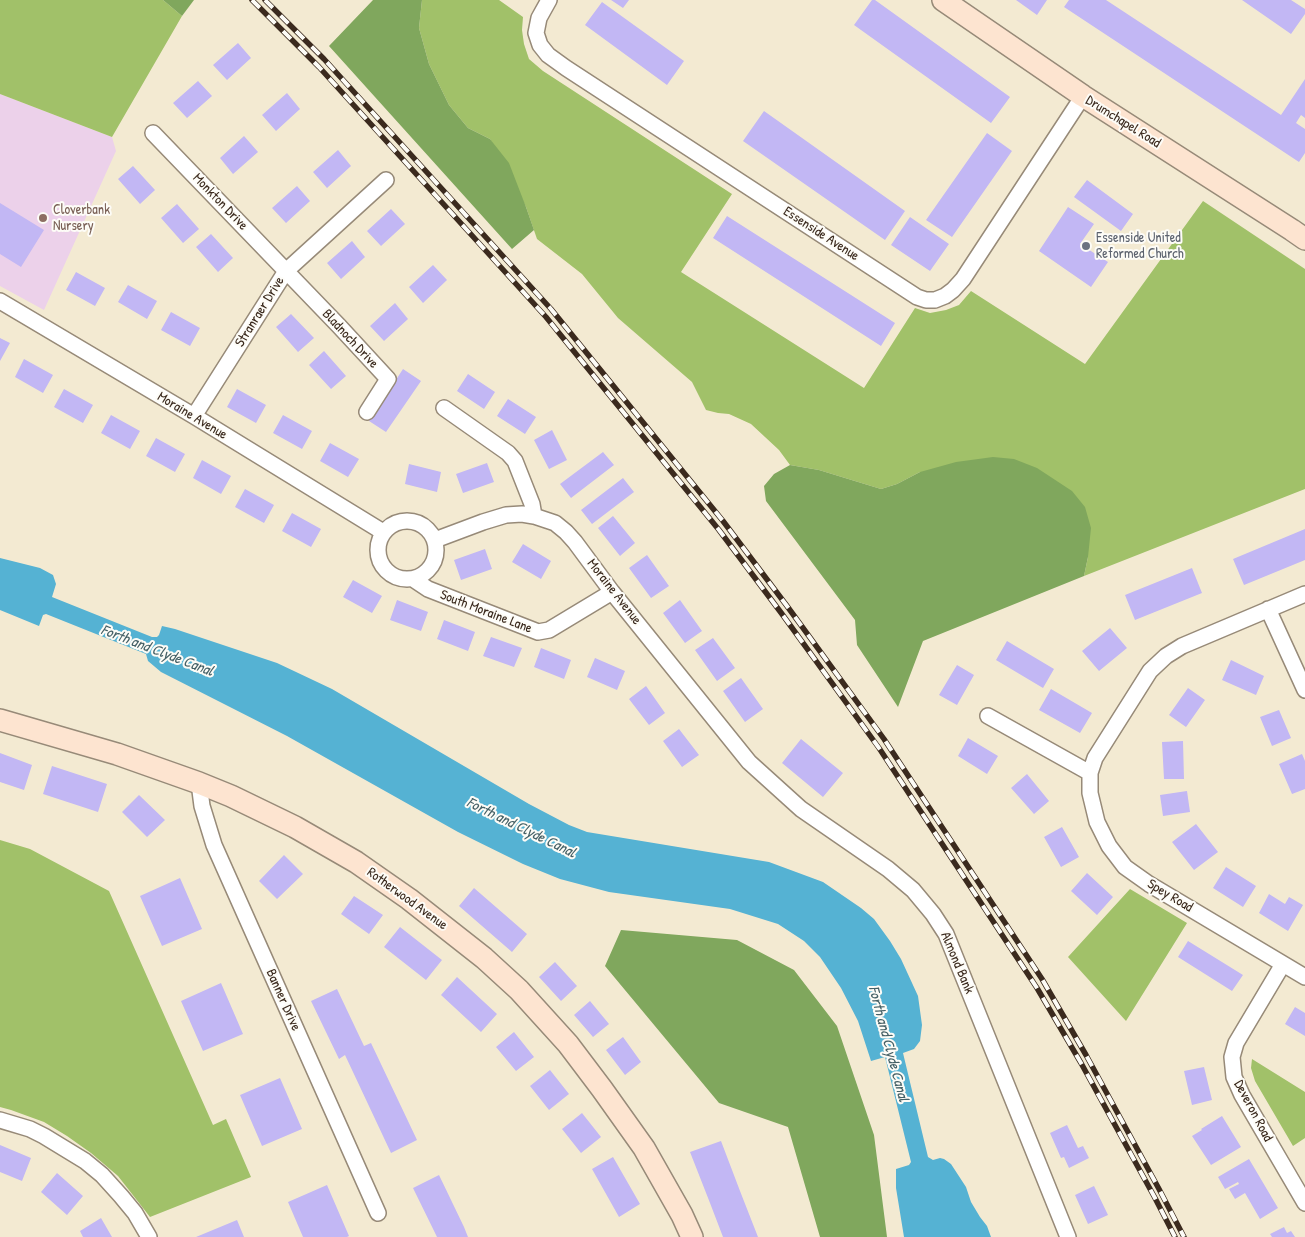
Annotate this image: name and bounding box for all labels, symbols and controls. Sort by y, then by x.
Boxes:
street label: Drumchapel Road [1082,92,1164,152]
street label: Monkton Drive [189,170,251,234]
place label: Cloverbank Nursery [53,202,110,234]
street label: Essenside Avenue [780,203,862,265]
marker: Cloverbank Nursery [37,212,49,224]
place label: Essenside United Reformed Church [1096,230,1184,262]
marker: Essenside United Reformed Church [1080,240,1092,252]
street label: Stranraer Drive [232,274,288,350]
street label: Bladnoch Drive [318,306,382,372]
street label: Moraine Avenue [154,389,230,443]
street label: Moraine Avenue [583,556,645,628]
street label: South Moraine Lane [438,587,534,637]
water label: Forth and Clyde Canal [98,621,216,681]
water label: Forth and Clyde Canal [464,794,578,862]
street label: Rotherwood Avenue [363,864,451,934]
street label: Spey Road [1144,876,1196,916]
street label: Almond Bank [936,930,978,996]
street label: Banner Drive [262,967,304,1033]
water label: Forth and Clyde Canal [864,984,912,1104]
street label: Deveron Road [1230,1078,1276,1144]

